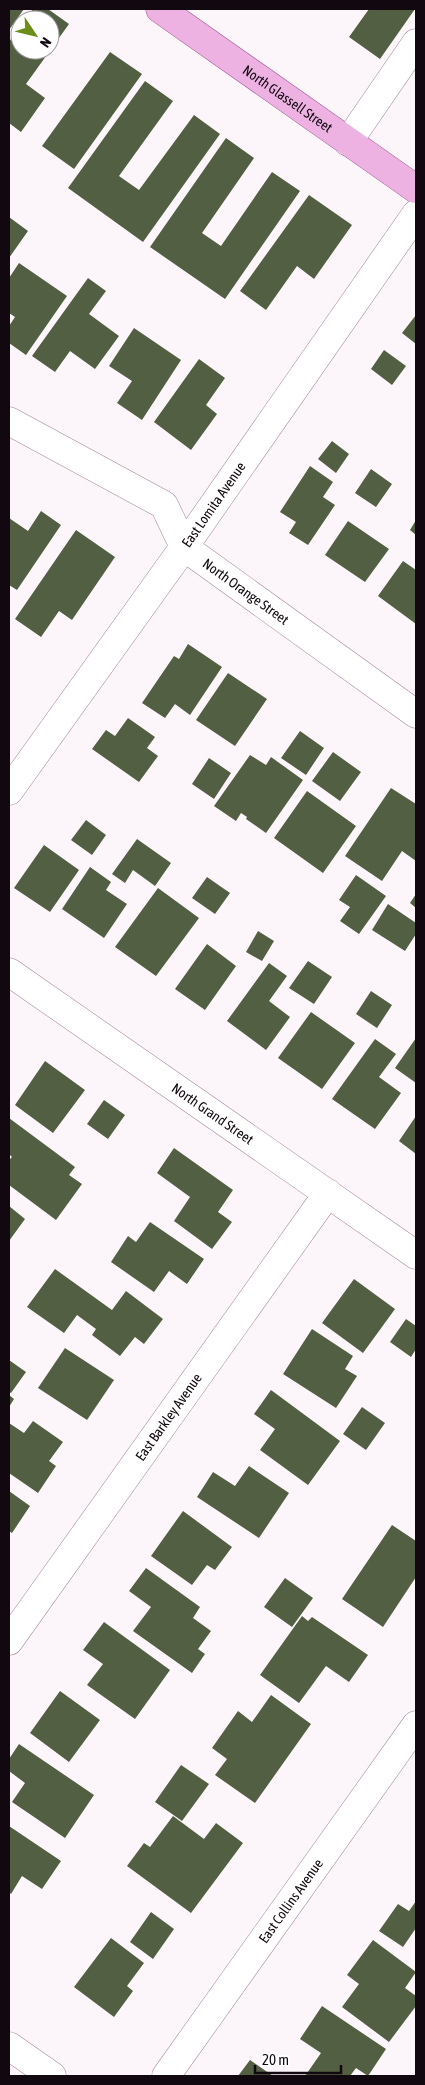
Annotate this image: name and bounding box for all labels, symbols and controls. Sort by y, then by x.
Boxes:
north arrow [10,10,60,60]
text: N [37,34,55,50]
street label: North Glassell Street [240,62,335,136]
street label: East Lomita Avenue [178,459,249,550]
street label: North Orange Street [200,555,292,628]
street label: North Grand Street [169,1080,256,1147]
street label: East Barkley Avenue [132,1370,205,1464]
street label: East Collins Avenue [255,1856,326,1946]
scale bar [255,2042,341,2074]
text: 20 m [262,2051,289,2068]

